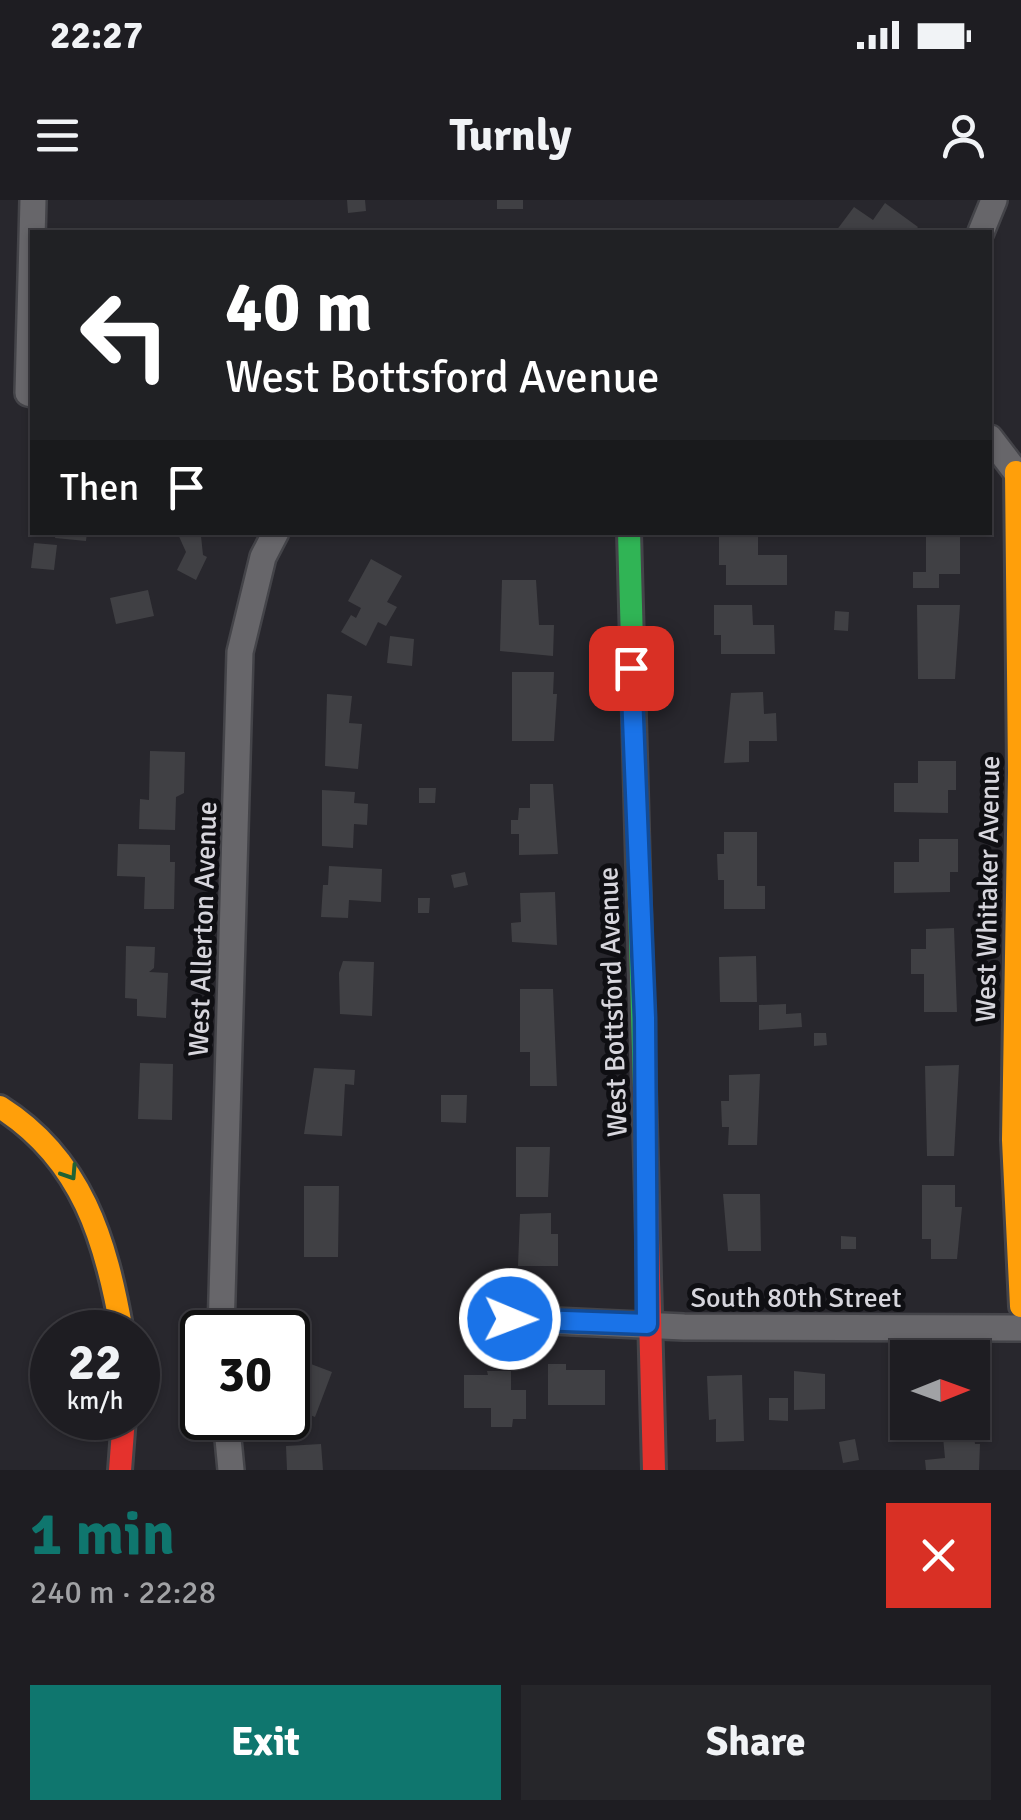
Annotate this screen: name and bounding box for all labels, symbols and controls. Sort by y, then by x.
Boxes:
text: 22:27 [50,12,143,59]
icon: menu [30,108,85,163]
text: Turnly [449,108,572,163]
icon: person [936,108,991,163]
text: 40 m [225,264,373,350]
icon: left [60,270,190,400]
text: West Bottsford Avenue [225,350,659,405]
icon: arrive [159,460,214,515]
text: Then [60,464,139,511]
pin [589,626,674,711]
icon: arrive [604,641,659,696]
street label: West Whitaker Avenue [969,755,1007,1023]
street label: West Allerton Avenue [182,801,224,1057]
street label: West Bottsford Avenue [591,866,635,1138]
one-way arrow [58,1162,77,1180]
position arrow [458,1267,562,1371]
street label: South 80th Street [690,1281,902,1315]
speed limit sign: 30 [180,1310,310,1440]
text: 22 [68,1332,122,1394]
north arrow [890,1340,990,1440]
map controls [890,1340,990,1440]
text: km/h [67,1385,123,1416]
text: 1 min [30,1498,175,1572]
button: close [886,1503,991,1608]
text: 240 m · 22:28 [30,1573,216,1612]
button: Exit [30,1685,501,1800]
button: Share [521,1685,991,1800]

